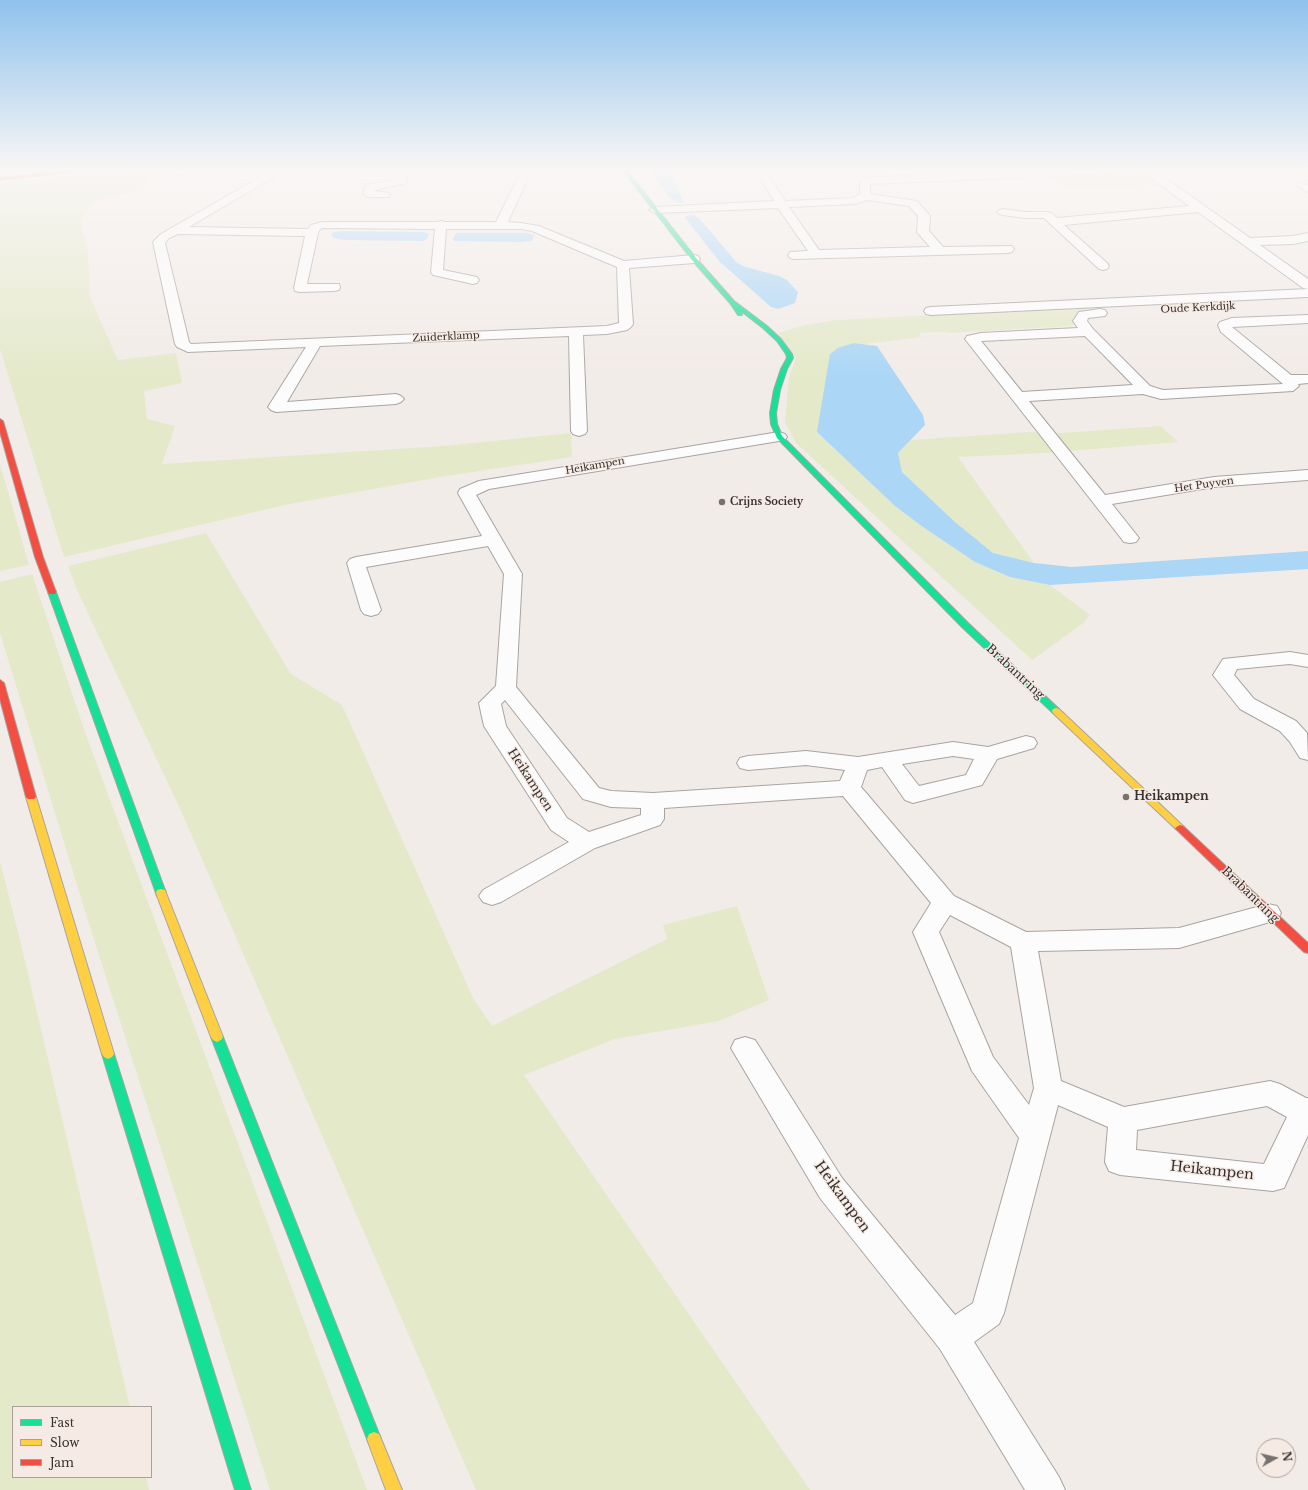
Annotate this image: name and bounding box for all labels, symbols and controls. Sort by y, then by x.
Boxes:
street label: Oude Kerkdijk [1160,300,1236,316]
street label: Zuiderklamp [412,329,480,345]
street label: Heikampen [564,455,626,477]
street label: Het Puyven [1174,475,1234,495]
place label: Crijns Society [730,496,803,508]
marker: Crijns Society [717,497,727,507]
street label: Brabantring [983,641,1047,703]
street label: Heikampen [504,746,556,814]
place label: Heikampen [1134,790,1209,804]
marker: Heikampen [1121,792,1131,802]
street label: Brabantring [1218,864,1282,926]
street label: Heikampen [811,1158,873,1236]
street label: Heikampen [1169,1158,1255,1184]
legend [12,1406,152,1478]
text: Fast [50,1415,74,1430]
text: Slow [50,1435,79,1450]
north arrow [1256,1438,1296,1478]
text: N [1279,1450,1295,1463]
text: Jam [50,1455,74,1470]

